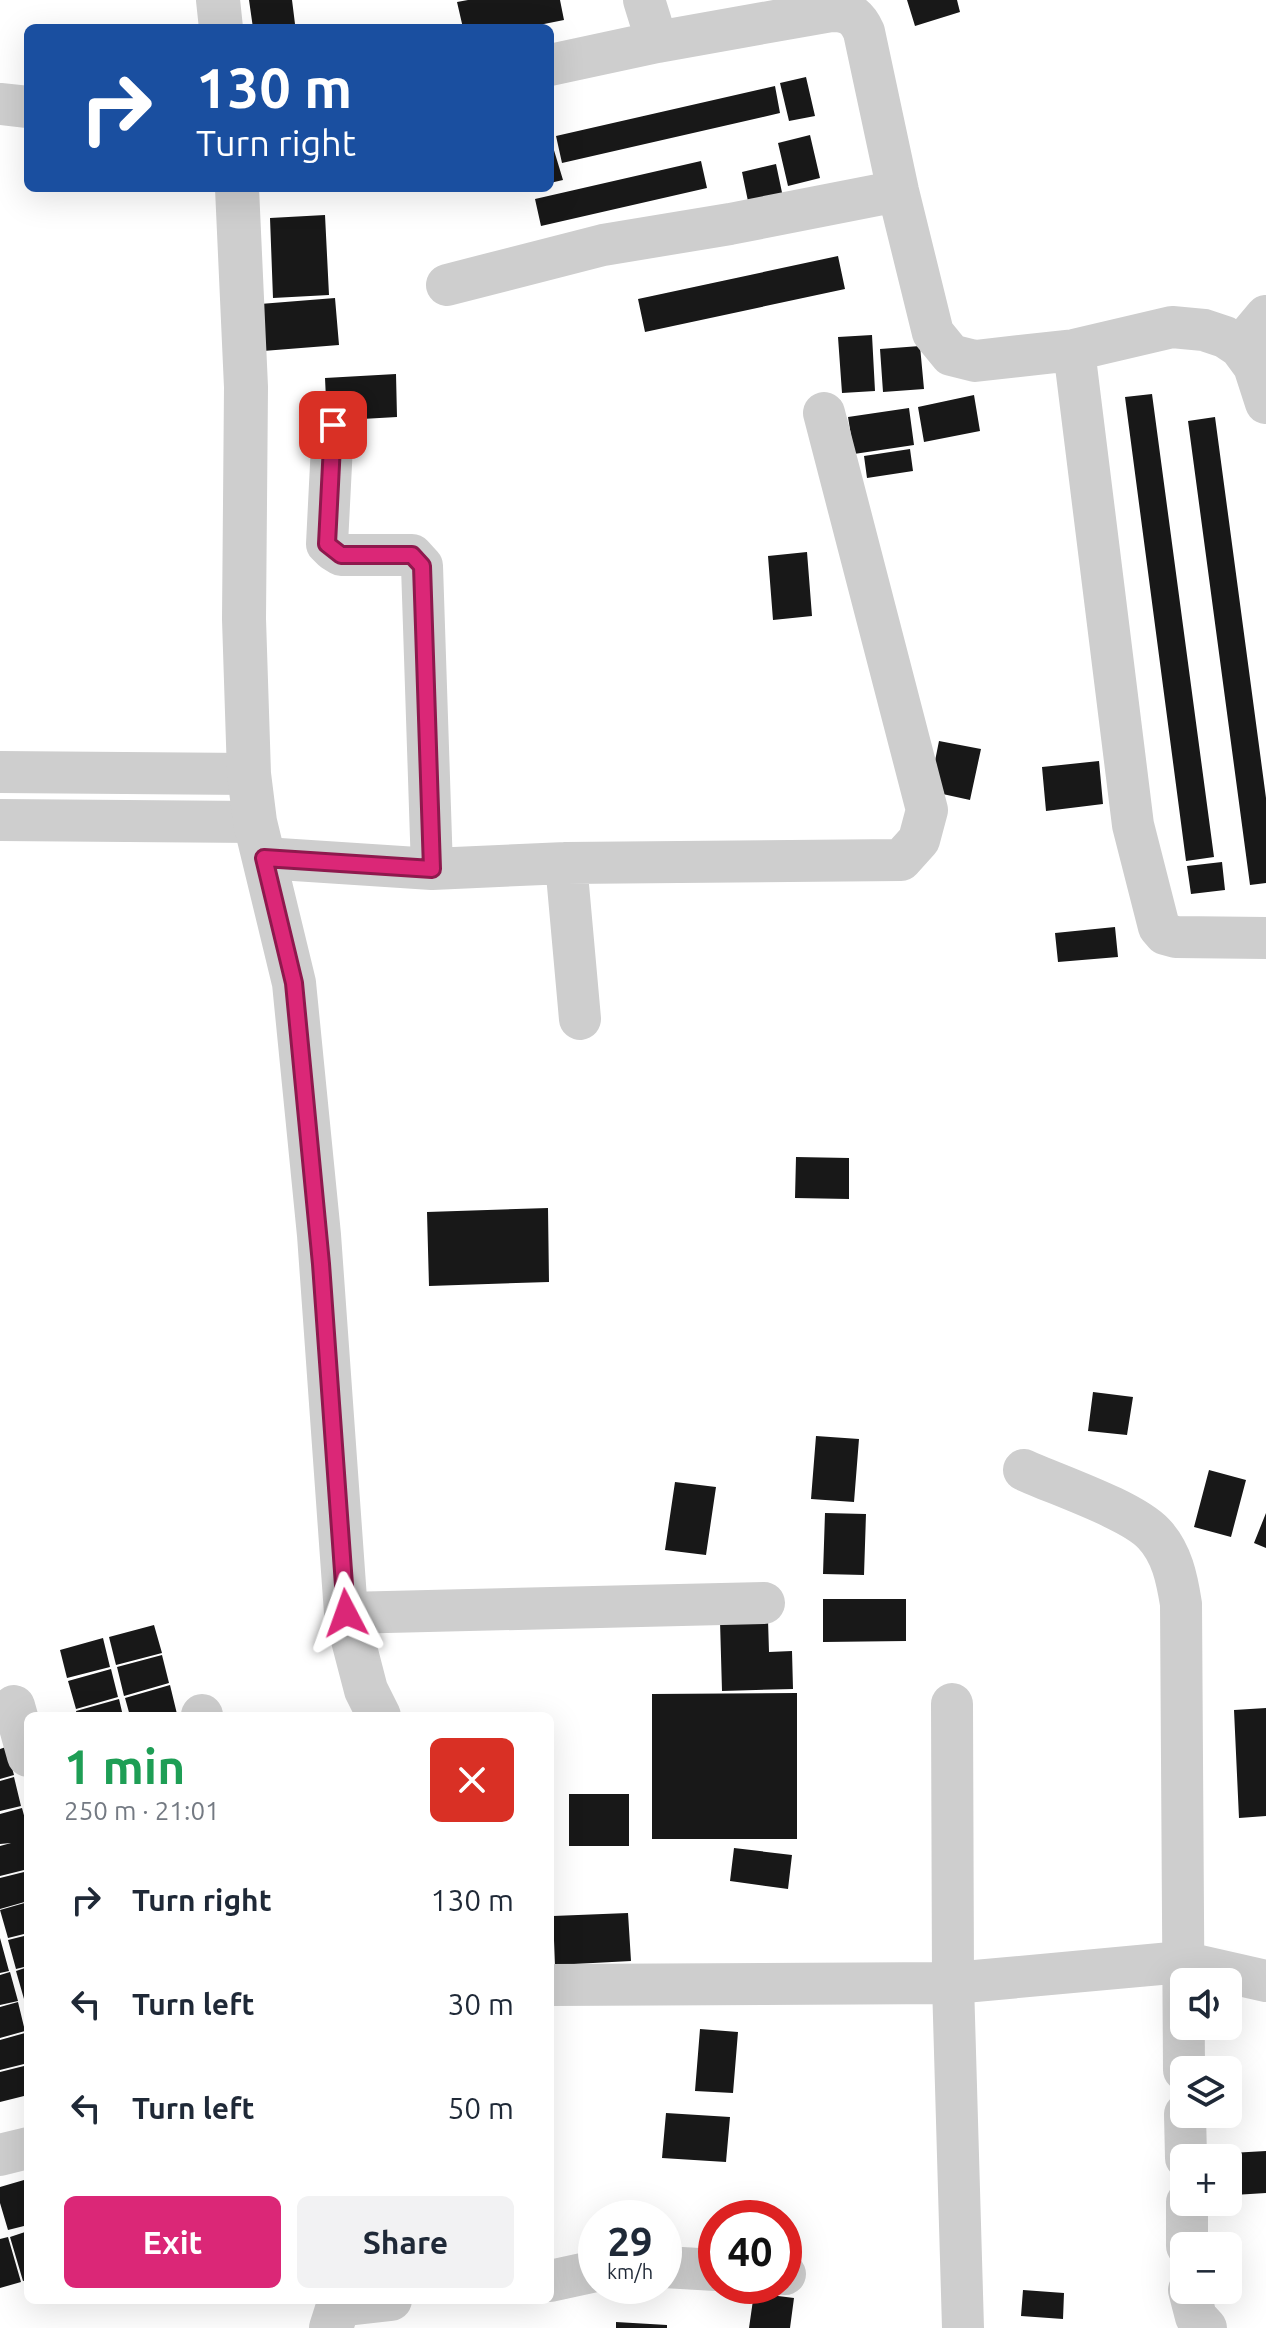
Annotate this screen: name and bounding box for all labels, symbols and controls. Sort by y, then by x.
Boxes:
icon: right [64,56,168,160]
text: 130 m [196,56,352,119]
text: Turn right [196,122,356,163]
pin [299,391,367,459]
icon: arrive [311,403,355,447]
position arrow [304,1571,388,1655]
button: close [430,1738,514,1822]
text: 1 min [64,1739,185,1793]
text: 250 m · 21:01 [64,1796,220,1825]
icon: right [64,1878,108,1922]
text: Turn right [132,1883,272,1917]
text: 130 m [430,1883,514,1917]
map controls [1170,1968,1242,2304]
button: sound [1170,1968,1242,2040]
icon: left [64,1982,108,2026]
text: Turn left [132,1987,254,2021]
text: 30 m [447,1987,514,2021]
button: layers [1170,2056,1242,2128]
icon: left [64,2086,108,2130]
text: Turn left [132,2091,254,2125]
text: 50 m [447,2091,514,2125]
button: + [1170,2144,1242,2216]
button: Exit [64,2196,281,2288]
button: Share [297,2196,514,2288]
speed limit sign: 40 [698,2200,802,2304]
text: 29 [607,2219,653,2264]
button: − [1170,2232,1242,2304]
text: km/h [607,2260,653,2283]

